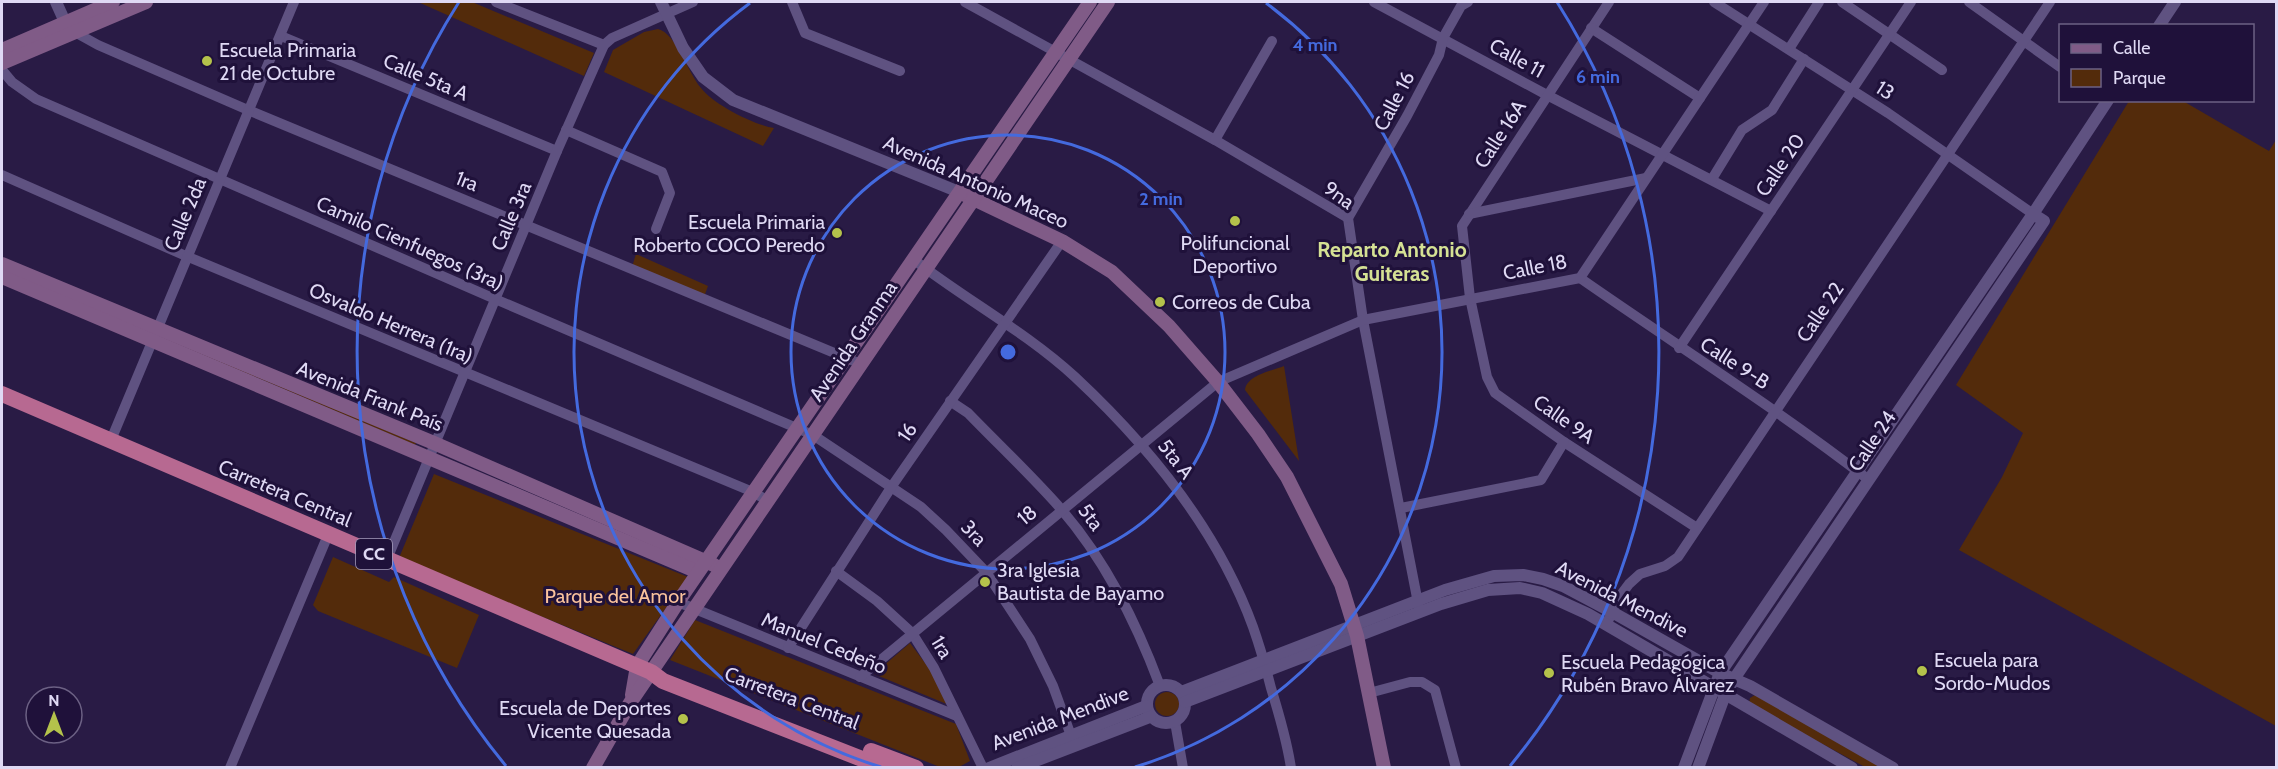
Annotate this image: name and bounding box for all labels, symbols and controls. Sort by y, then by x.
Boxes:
legend [2059,24,2254,102]
street label: Calle 11 [1485,33,1549,83]
text: 4 min [1292,34,1338,56]
text: Calle [2113,37,2150,59]
place label: Escuela Primaria 21 de Octubre [219,38,356,85]
street label: Calle 5ta A [380,48,473,106]
marker: Escuela Primaria 21 de Octubre [200,54,214,68]
text: 6 min [1576,66,1620,88]
street label: Calle 16 [1368,67,1420,135]
text: Parque [2113,67,2166,89]
street label: 13 [1871,75,1899,105]
street label: Calle 16A [1469,95,1531,172]
street label: Calle 20 [1750,129,1810,201]
street label: Avenida Antonio Maceo [880,130,1072,234]
street label: 1ra [452,166,482,196]
street label: Calle 2da [159,173,211,254]
street label: 9na [1319,176,1359,214]
street label: Calle 3ra [486,178,536,254]
text: 2 min [1139,188,1183,210]
street label: Camilo Cienfuegos (3ra) [313,191,507,295]
place label: Escuela Primaria Roberto COCO Peredo [633,210,825,257]
marker: Polifuncional Deportivo [1228,214,1242,228]
marker: Escuela Primaria Roberto COCO Peredo [830,226,844,240]
place label: Polifuncional Deportivo [1180,231,1290,278]
district label: Reparto Antonio Guiteras [1317,237,1467,286]
street label: Calle 18 [1501,249,1569,285]
street label: Avenida Granma [804,276,902,406]
street label: Osvaldo Herrera (1ra) [305,278,477,368]
street label: Calle 22 [1791,278,1849,346]
place label: Correos de Cuba [1172,290,1311,314]
marker: Correos de Cuba [1153,295,1167,309]
street label: Calle 9-B [1696,332,1774,394]
centre of rings [998,342,1018,362]
street label: Avenida Frank País [293,356,447,436]
street label: Calle 9A [1529,389,1600,449]
street label: Calle 24 [1843,406,1901,476]
street label: 16 [892,418,922,446]
street label: 5ta A [1153,434,1199,484]
street label: Carretera Central [215,454,355,532]
street label: 5ta [1073,499,1109,535]
street label: 18 [1012,500,1042,530]
street label: 3ra [956,515,992,551]
road number: CC [356,539,392,569]
street label: Avenida Mendive [1552,555,1692,643]
place label: 3ra Iglesia Bautista de Bayamo [997,558,1164,605]
marker: 3ra Iglesia Bautista de Bayamo [978,575,992,589]
park label: Parque del Amor [545,584,686,608]
street label: Manuel Cedeño [758,607,890,679]
street label: 1ra [926,631,958,663]
place label: Escuela para Sordo-Mudos [1934,648,2050,695]
place label: Escuela Pedagógica Rubén Bravo Álvarez [1561,650,1735,697]
street label: Carretera Central [721,661,863,735]
marker: Escuela para Sordo-Mudos [1915,664,1929,678]
marker: Escuela Pedagógica Rubén Bravo Álvarez [1542,666,1556,680]
street label: Avenida Mendive [988,681,1132,755]
north arrow [24,685,84,745]
text: N [48,691,60,710]
place label: Escuela de Deportes Vicente Quesada [499,696,671,743]
marker: Escuela de Deportes Vicente Quesada [676,712,690,726]

